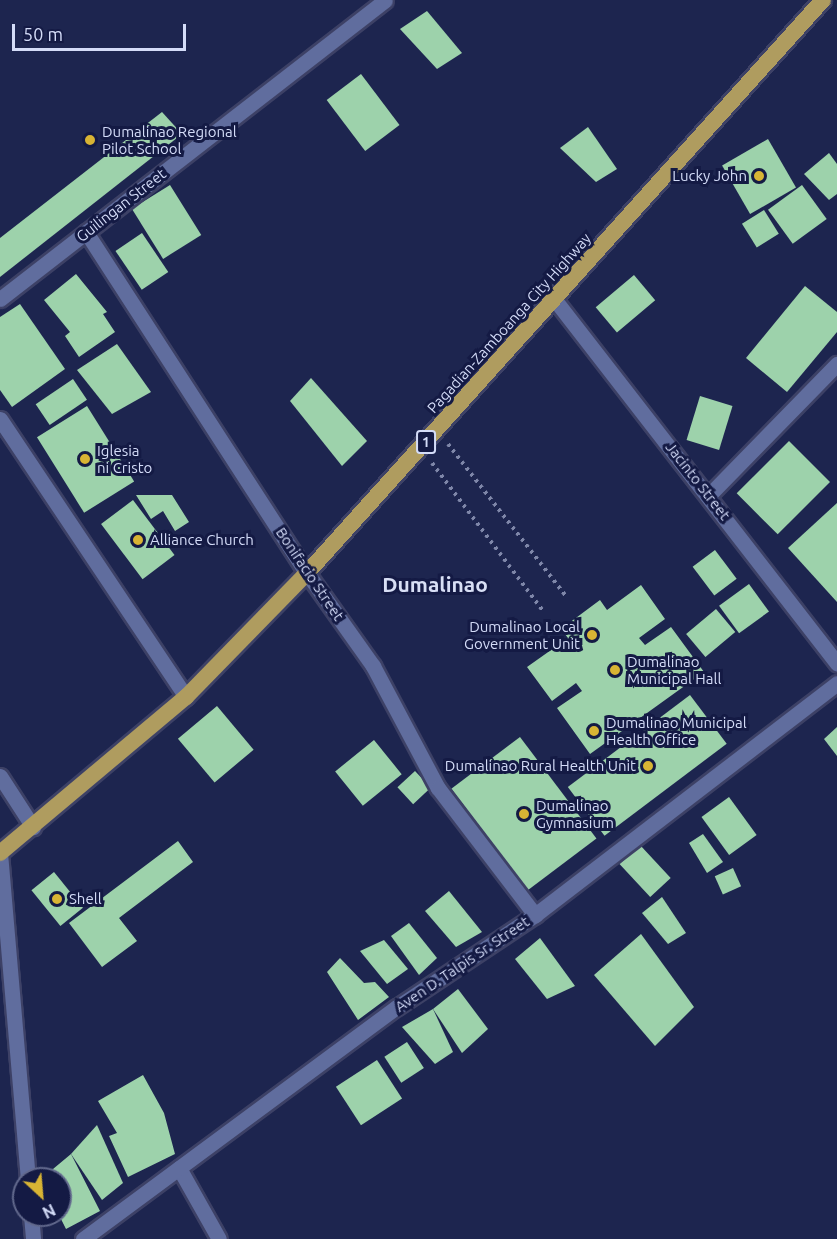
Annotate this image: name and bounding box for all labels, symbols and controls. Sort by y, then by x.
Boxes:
scale bar [15,12,189,50]
text: 50 m [23,24,63,44]
place label: Dumalinao Regional Pilot School [102,122,237,157]
marker: Dumalinao Regional Pilot School [83,133,97,147]
street label: Guilingan Street [73,165,169,245]
place label: Lucky John [672,167,747,185]
marker: Lucky John [752,169,766,183]
street label: Pagadian-Zamboanga City Highway [423,229,595,417]
road number: 1 [416,431,436,453]
street label: Jacinto Street [662,438,734,524]
place label: Iglesia ni Cristo [97,441,152,476]
marker: Iglesia ni Cristo [78,452,92,466]
street label: Bonifacio Street [272,524,348,624]
place label: Alliance Church [150,531,254,549]
marker: Alliance Church [131,533,145,547]
district label: Dumalinao [382,571,488,597]
place label: Dumalinao Local Government Unit [464,617,580,652]
marker: Dumalinao Local Government Unit [585,628,599,642]
place label: Dumalinao Municipal Hall [627,652,721,687]
marker: Dumalinao Municipal Hall [608,663,622,677]
place label: Dumalinao Municipal Health Office [606,713,747,748]
marker: Dumalinao Municipal Health Office [587,724,601,738]
place label: Dumalinao Rural Health Unit [445,757,636,775]
marker: Dumalinao Rural Health Unit [641,759,655,773]
place label: Dumalinao Gymnasium [536,796,614,831]
marker: Dumalinao Gymnasium [517,807,531,821]
place label: Shell [69,890,102,908]
marker: Shell [50,892,64,906]
street label: Aven D. Talpis Sr. Street [391,912,533,1016]
north arrow [12,1167,72,1227]
text: N [40,1201,58,1222]

